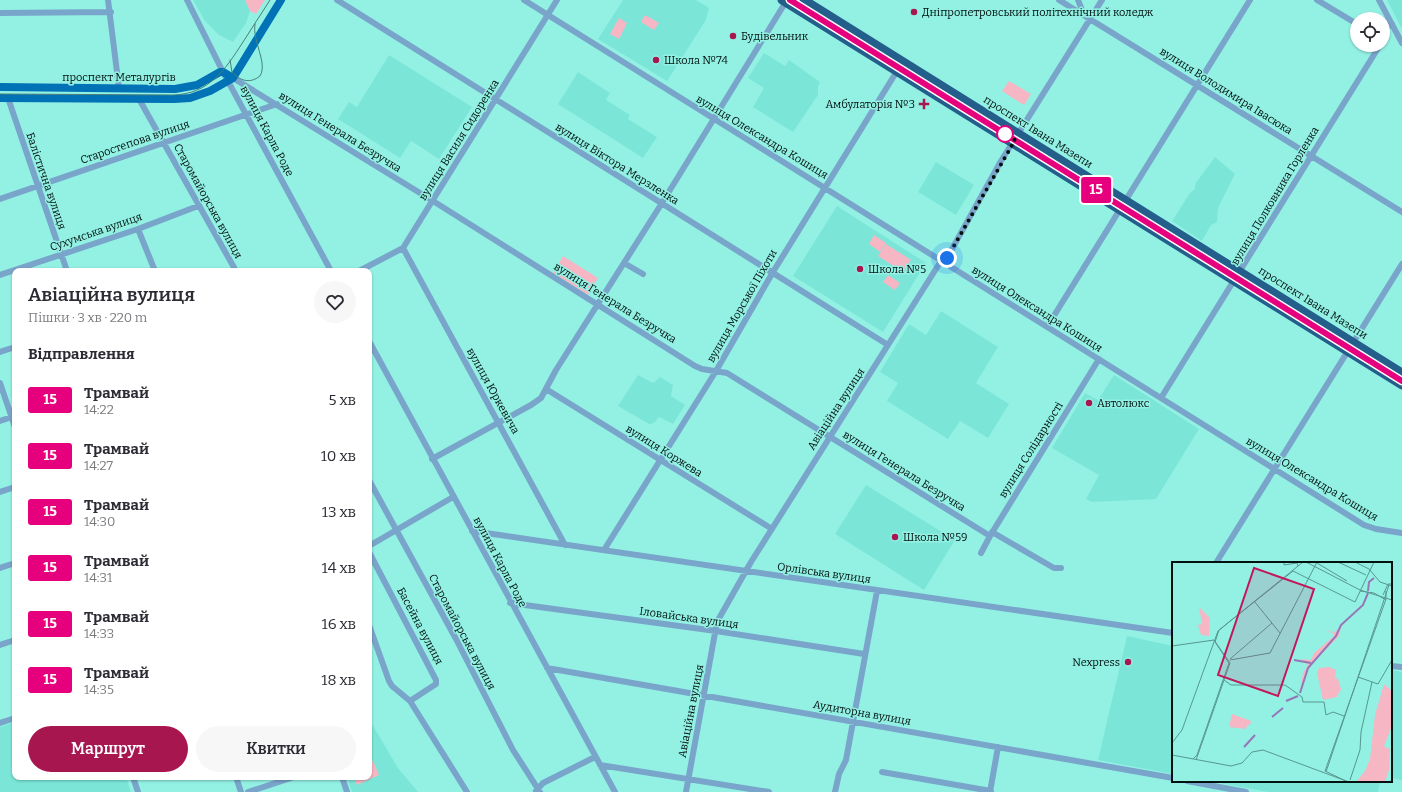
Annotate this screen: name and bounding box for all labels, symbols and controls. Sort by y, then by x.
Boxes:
place label: Дніпропетровський політехнічний коледж [922,6,1154,19]
marker: Дніпропетровський політехнічний коледж [909,7,919,17]
map controls [1350,12,1390,52]
button: locate [1350,12,1390,52]
place label: Будівельник [741,30,809,43]
marker: Будівельник [728,31,738,41]
street label: вулиця Володимира Івасюка [1157,45,1295,137]
place label: Школа №74 [664,54,729,67]
marker: Школа №74 [651,55,661,65]
street label: проспект Металургів [62,71,176,84]
street label: вулиця Василя Сидоренка [416,77,502,203]
street label: вулиця Карла Роде [238,84,296,178]
street label: вулиця Генерала Безручка [276,89,404,175]
street label: вулиця Олександра Кошиця [694,92,830,182]
street label: проспект Івана Мазепи [981,93,1095,171]
place label: Амбулаторія №3 [825,98,915,111]
marker: Амбулаторія №3 [918,98,930,110]
street label: Старостепова вулиця [79,117,191,167]
street label: вулиця Віктора Мерзленка [553,121,681,207]
street label: вулиця Полковника Горленка [1228,124,1322,268]
unlabelled marker [996,125,1014,143]
street label: Балістична вулиця [23,131,69,231]
street label: Старомайорська вулиця [171,141,245,261]
line badge: 15 [1078,177,1114,203]
text: 15 [1089,181,1103,198]
street label: Сухумська вулиця [48,210,144,254]
street label: вулиця Морської Піхоти [704,247,780,365]
your location [937,248,957,268]
street label: вулиця Генерала Безручка [551,260,679,346]
place label: Школа №5 [868,263,926,276]
street label: вулиця Олександра Кошиця [969,263,1105,355]
marker: Школа №5 [855,264,865,274]
street label: проспект Івана Мазепи [1256,264,1370,342]
button: heart [314,281,356,323]
text: Авіаційна вулиця [28,283,195,306]
text: Пішки · 3 хв · 220 m [28,310,147,325]
text: Відправлення [28,345,135,363]
street label: вулиця Юркевича [464,346,522,436]
street label: Авіаційна вулиця [805,366,867,452]
text: Трамвай [84,384,149,402]
text: 15 [43,391,57,408]
text: 5 хв [328,391,356,409]
place label: Автолюкс [1097,397,1150,410]
marker: Автолюкс [1084,398,1094,408]
street label: вулиця Солідарності [996,399,1066,500]
text: 14:22 [84,402,114,417]
street label: вулиця Коржева [623,422,705,480]
street label: вулиця Генерала Безручка [840,428,968,514]
street label: вулиця Олександра Кошиця [1244,434,1380,524]
text: Трамвай [84,440,149,458]
text: 15 [43,447,57,464]
text: 10 хв [321,447,356,465]
text: 14:27 [84,458,113,473]
text: Трамвай [84,496,149,514]
text: 15 [43,503,57,520]
text: 13 хв [322,503,356,521]
text: 14:30 [84,514,115,529]
street label: вулиця Карла Роде [471,515,529,609]
place label: Школа №59 [903,531,967,544]
marker: Школа №59 [890,532,900,542]
text: Трамвай [84,552,149,570]
text: 15 [43,559,57,576]
text: 14 хв [322,559,356,577]
street label: Орлівська вулиця [776,560,872,586]
inset map [1172,562,1392,782]
text: 14:31 [84,570,112,585]
street label: Старомайорська вулиця [426,572,498,692]
street label: Басейна вулиця [394,585,446,667]
street label: Іловайська вулиця [639,605,739,631]
text: Трамвай [84,608,149,626]
text: 15 [43,615,57,632]
text: 16 хв [322,615,356,633]
text: 14:33 [84,626,114,641]
place label: Nexpress [1072,656,1120,669]
marker: Nexpress [1123,657,1133,667]
street label: Авіаційна вулиця [676,663,706,759]
text: Трамвай [84,664,149,682]
text: 15 [43,671,57,688]
text: 18 хв [321,671,356,689]
text: 14:35 [84,682,114,697]
street label: Аудиторна вулиця [812,698,912,728]
button: Маршрут [28,726,188,772]
button: Квитки [196,726,356,772]

